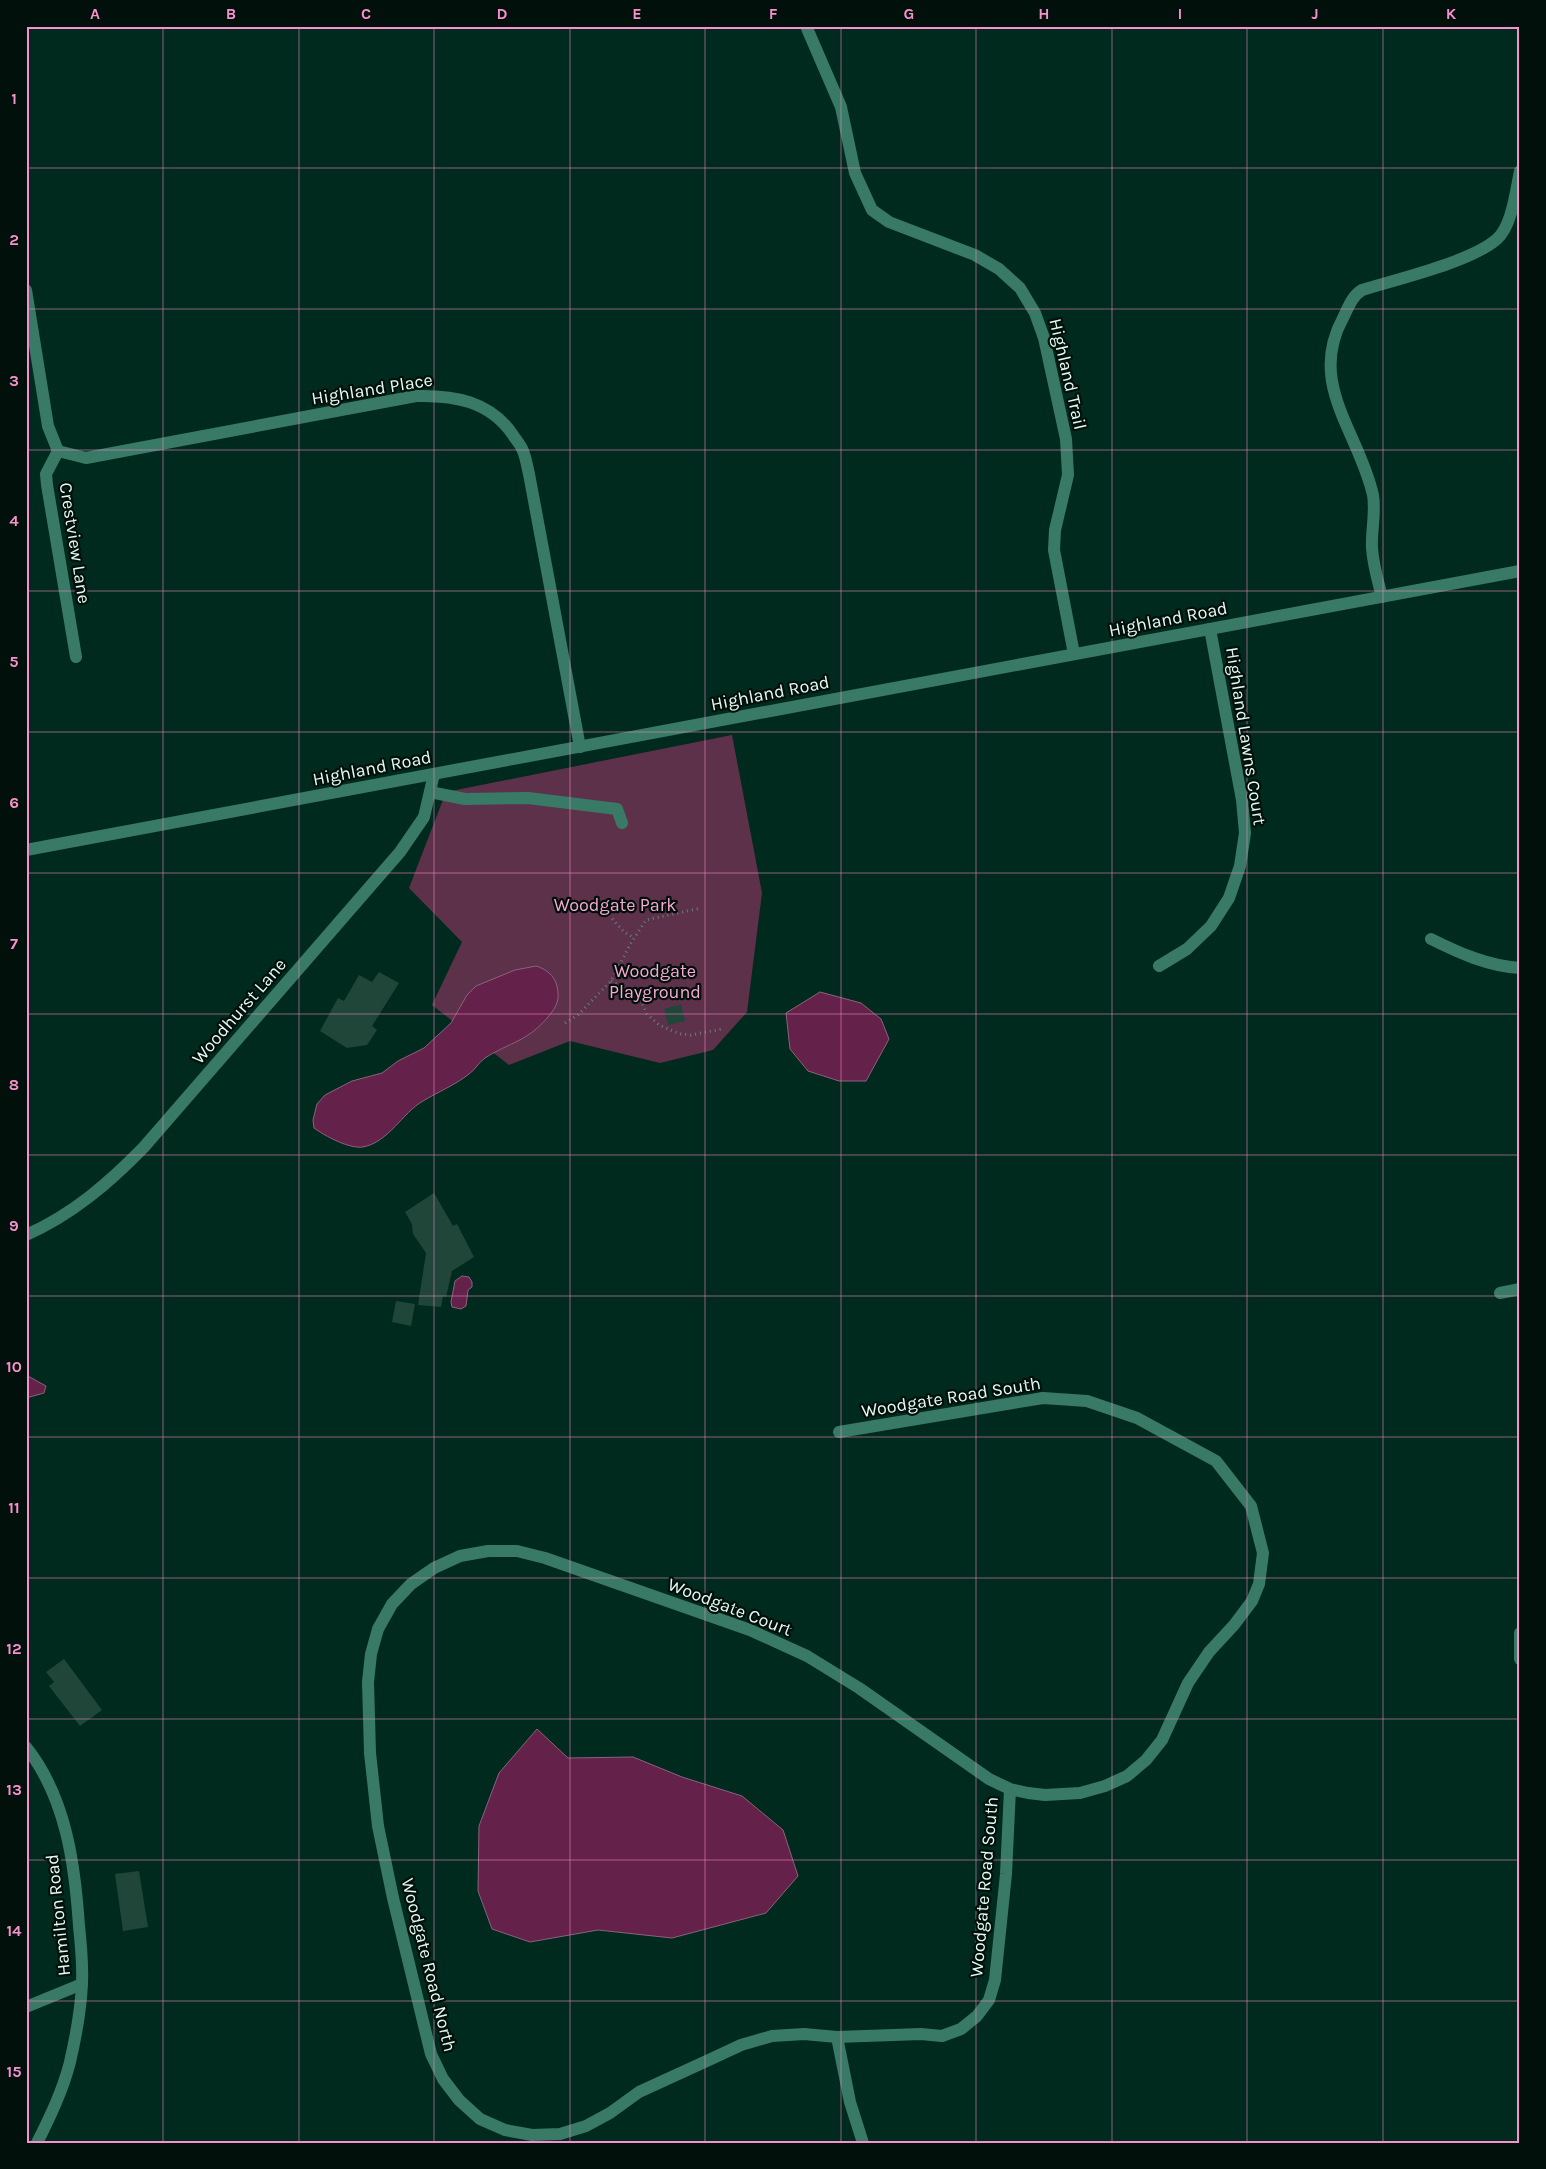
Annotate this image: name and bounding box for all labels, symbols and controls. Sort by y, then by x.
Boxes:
text: A [90,4,100,23]
text: B [226,4,236,23]
text: C [361,4,371,23]
text: D [497,4,508,23]
text: E [632,4,642,23]
text: F [769,4,778,23]
text: G [904,4,914,23]
text: H [1038,4,1050,23]
text: I [1178,4,1182,23]
text: J [1311,4,1319,23]
text: K [1446,4,1457,23]
text: 1 [11,89,17,108]
text: 2 [9,230,19,249]
street label: Highland Trail [1044,316,1092,432]
street label: Highland Place [310,369,434,409]
text: 3 [9,371,19,390]
street label: Crestview Lane [55,481,95,605]
text: 4 [9,511,19,530]
street label: Highland Road [1107,597,1229,641]
street label: Highland Lawns Court [1221,645,1271,827]
text: 5 [9,652,19,671]
street label: Highland Road [709,671,831,715]
street label: Highland Road [311,746,433,790]
text: 6 [9,793,19,812]
park label: Woodgate Park [554,894,676,916]
text: 7 [10,934,18,953]
street label: Woodhurst Lane [187,954,291,1068]
park label: Woodgate Playground [609,960,701,1003]
text: 8 [9,1075,19,1094]
text: 9 [9,1216,19,1235]
text: 10 [6,1357,22,1376]
street label: Woodgate Road South [860,1372,1042,1422]
text: 11 [8,1498,20,1517]
street label: Woodgate Court [665,1573,795,1641]
text: 12 [6,1639,22,1658]
text: 13 [6,1780,22,1799]
street label: Woodgate Road South [965,1796,1003,1978]
street label: Hamilton Road [41,1853,75,1977]
street label: Woodgate Road North [397,1876,461,2054]
text: 14 [6,1921,22,1940]
text: 15 [6,2062,22,2081]

